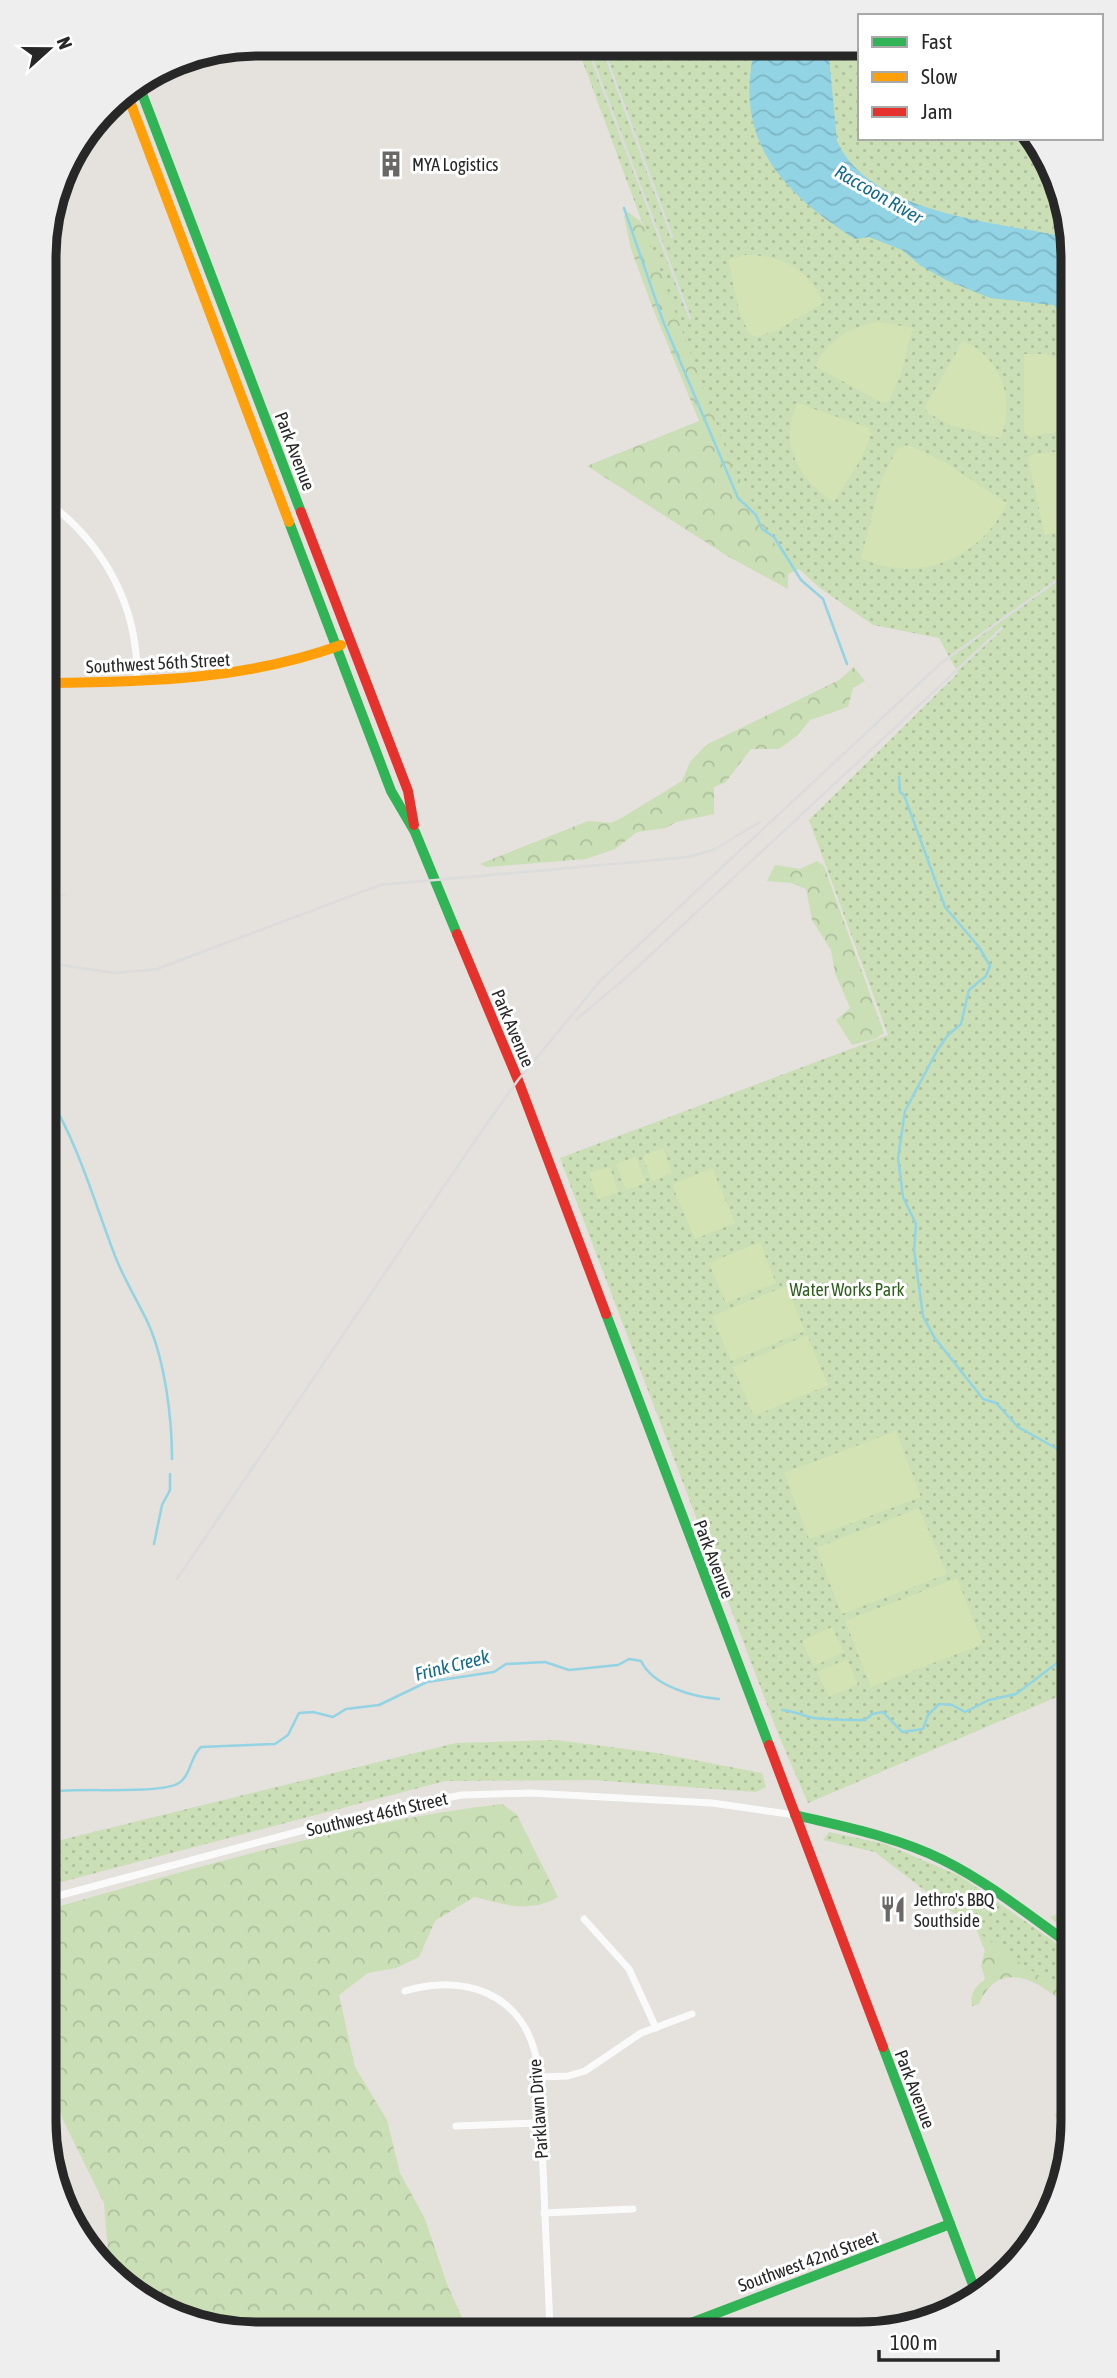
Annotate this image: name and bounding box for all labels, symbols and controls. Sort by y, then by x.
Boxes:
north arrow [14,14,84,84]
legend [858,14,1103,140]
text: Fast [921,29,952,53]
text: N [53,34,77,52]
text: Slow [921,64,958,88]
text: Jam [921,99,953,123]
building icon: MYA Logistics [376,149,406,179]
place label: MYA Logistics [412,154,498,175]
water label: Raccoon River [831,160,928,229]
street label: Park Avenue [270,409,320,493]
street label: Southwest 56th Street [85,649,231,677]
street label: Park Avenue [487,986,539,1070]
park label: Water Works Park [790,1279,905,1300]
street label: Park Avenue [689,1517,739,1601]
water label: Frink Creek [412,1645,492,1685]
street label: Southwest 46th Street [304,1788,450,1840]
place label: Jethro's BBQ Southside [914,1889,995,1931]
restaurant icon: Jethro's BBQ Southside [878,1894,908,1924]
street label: Park Avenue [890,2047,940,2131]
street label: Parklawn Drive [524,2058,552,2160]
street label: Southwest 42nd Street [735,2226,881,2296]
scale bar [879,2318,998,2362]
text: 100 m [890,2330,938,2354]

